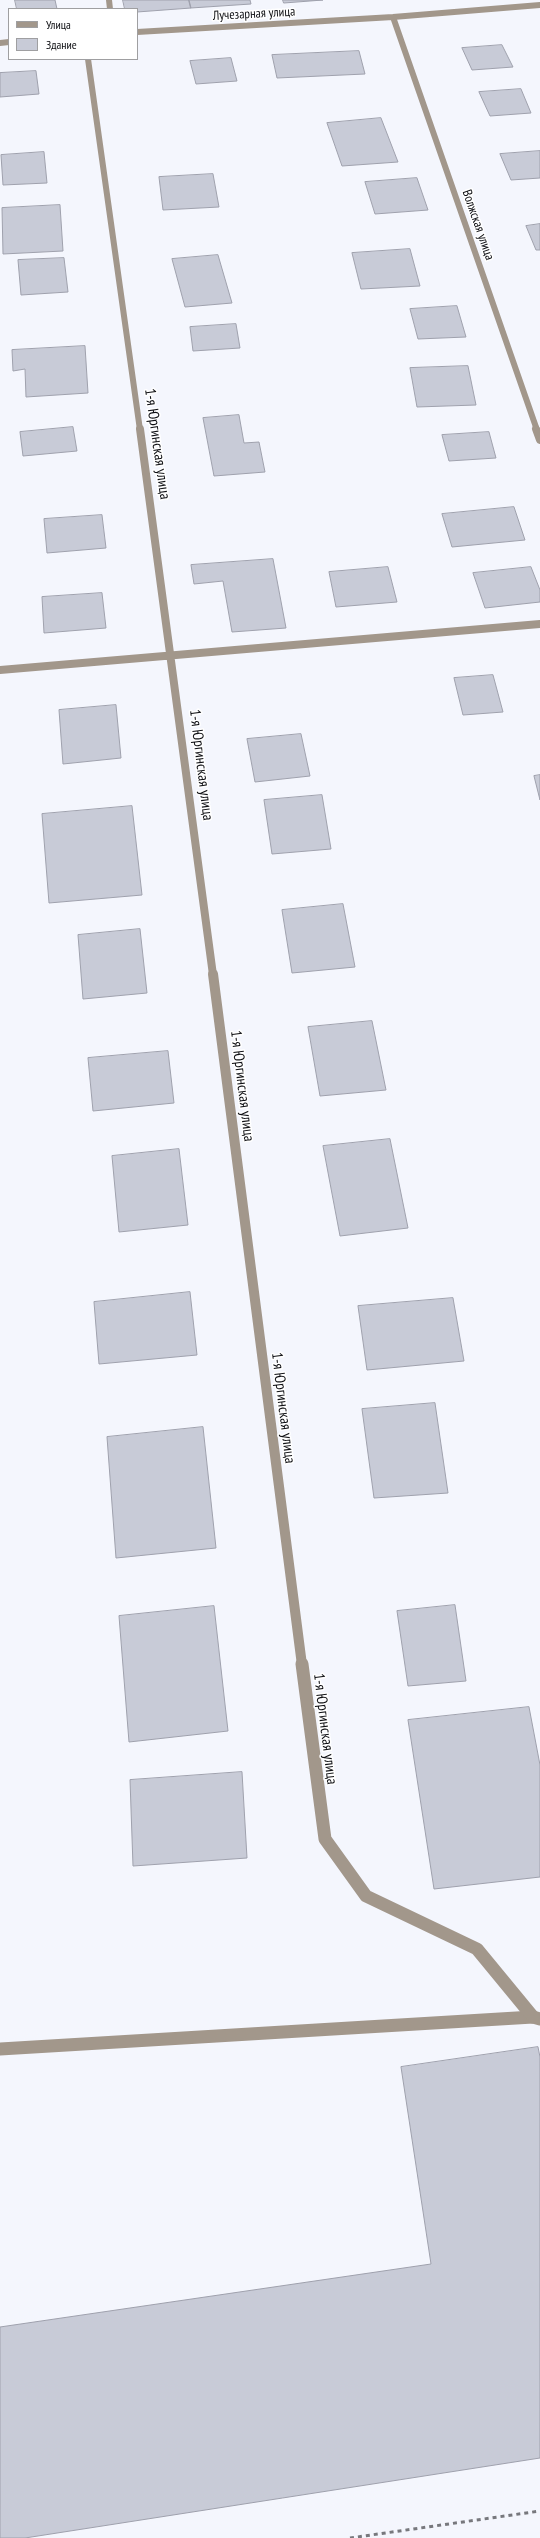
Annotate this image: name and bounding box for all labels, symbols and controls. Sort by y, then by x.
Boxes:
street label: Лучезарная улица [212,4,296,24]
legend [8,8,138,60]
text: Улица [46,17,71,32]
text: Здание [46,37,77,52]
street label: Волжская улица [459,188,497,262]
street label: 1-я Юргинская улица [140,387,174,501]
street label: 1-я Юргинская улица [185,708,217,822]
street label: 1-я Юргинская улица [226,1029,258,1143]
street label: 1-я Юргинская улица [267,1351,299,1465]
street label: 1-я Юргинская улица [309,1672,341,1786]

